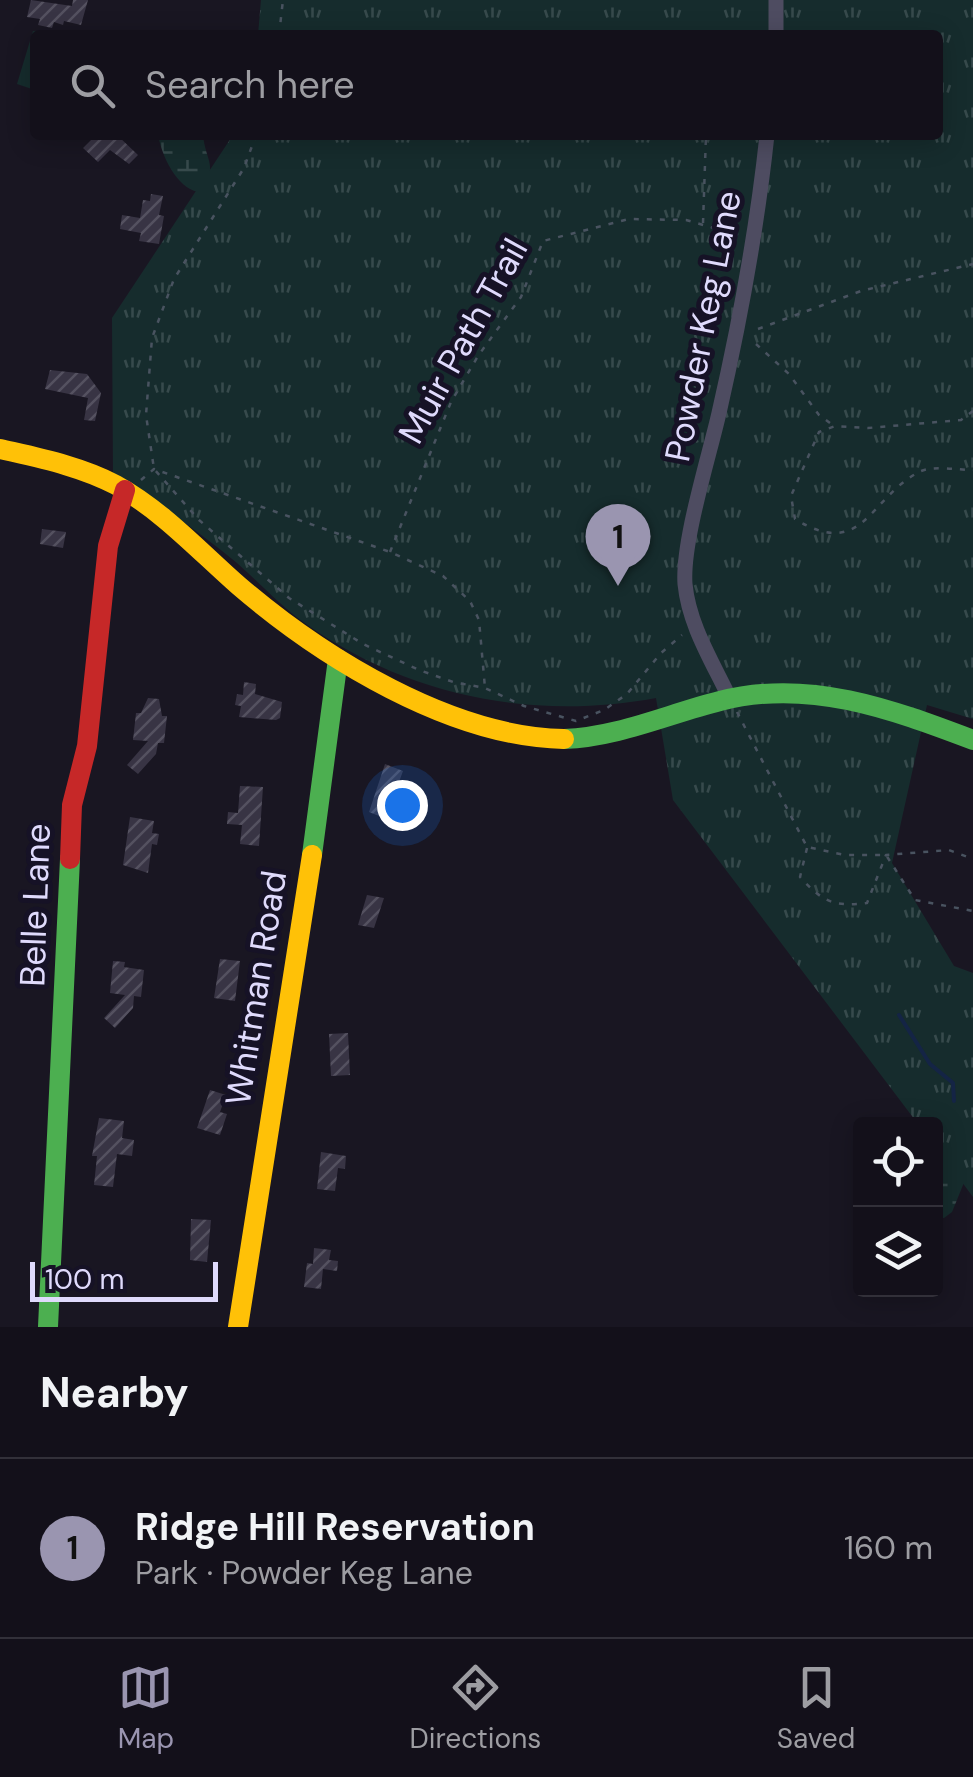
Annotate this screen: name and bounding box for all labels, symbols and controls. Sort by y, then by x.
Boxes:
search box [30,30,943,140]
icon: search [65,58,120,113]
text: Search here [145,60,355,110]
street label: Powder Keg Lane [654,187,752,465]
street label: Muir Path Trail [388,230,538,452]
pin: 1 [586,504,650,586]
your location [377,780,428,831]
street label: Belle Lane [9,823,61,987]
street label: Whitman Road [215,867,297,1109]
map controls [853,1117,943,1297]
button: locate [853,1117,943,1207]
button: layers [853,1207,943,1297]
scale bar [30,1257,218,1302]
text: 100 m [45,1261,124,1298]
text: Nearby [40,1365,189,1420]
text: Ridge Hill Reservation [135,1502,535,1552]
text: 1 [67,1527,78,1569]
text: 160 m [844,1527,933,1569]
text: Park · Powder Keg Lane [135,1552,473,1594]
tab: Map [118,1660,174,1757]
tab: Directions [410,1660,541,1757]
tab: Saved [777,1660,855,1757]

